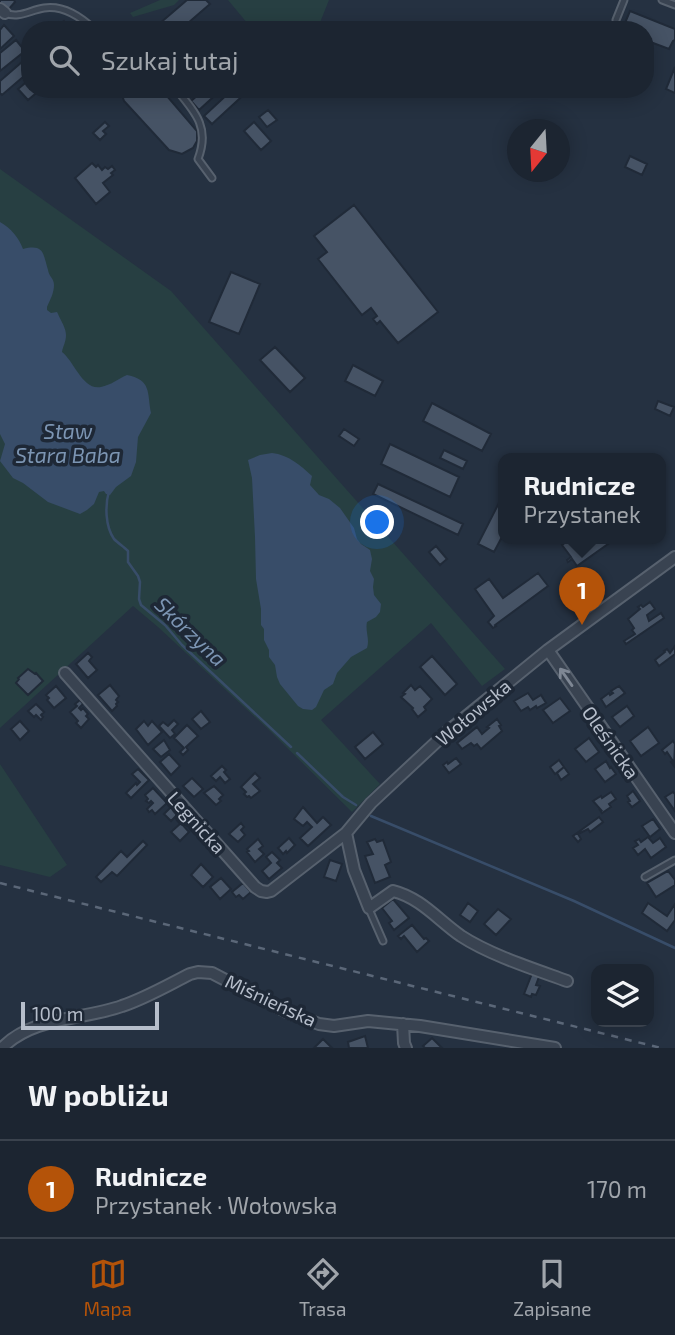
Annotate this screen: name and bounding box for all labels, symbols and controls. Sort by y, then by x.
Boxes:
search box [21,21,654,98]
icon: search [45,41,83,79]
text: Szukaj tutaj [101,44,238,75]
north arrow [507,119,570,182]
water label: Staw Stara Baba [15,418,121,467]
popup [498,453,666,544]
text: Rudnicze [523,469,635,500]
text: Przystanek [523,500,641,528]
your location [360,505,394,539]
pin: 1 [559,567,605,625]
water label: Skórzyna [150,591,232,672]
one-way arrow [559,668,573,687]
street label: Wołowska [431,674,515,750]
street label: Oleśnicka [578,701,644,783]
street label: Legnicka [163,786,231,858]
map controls [591,964,654,1027]
button: layers [591,964,654,1027]
street label: Miśnieńska [222,969,320,1031]
scale bar [21,999,159,1031]
text: 100 m [32,1002,83,1025]
text: W pobliżu [28,1076,169,1112]
text: Rudnicze [95,1160,207,1191]
text: 1 [46,1175,56,1203]
text: 170 m [587,1175,647,1203]
text: Przystanek · Wołowska [95,1191,337,1219]
tab: Mapa [83,1255,132,1320]
tab: Trasa [299,1255,346,1320]
tab: Zapisane [513,1255,592,1320]

